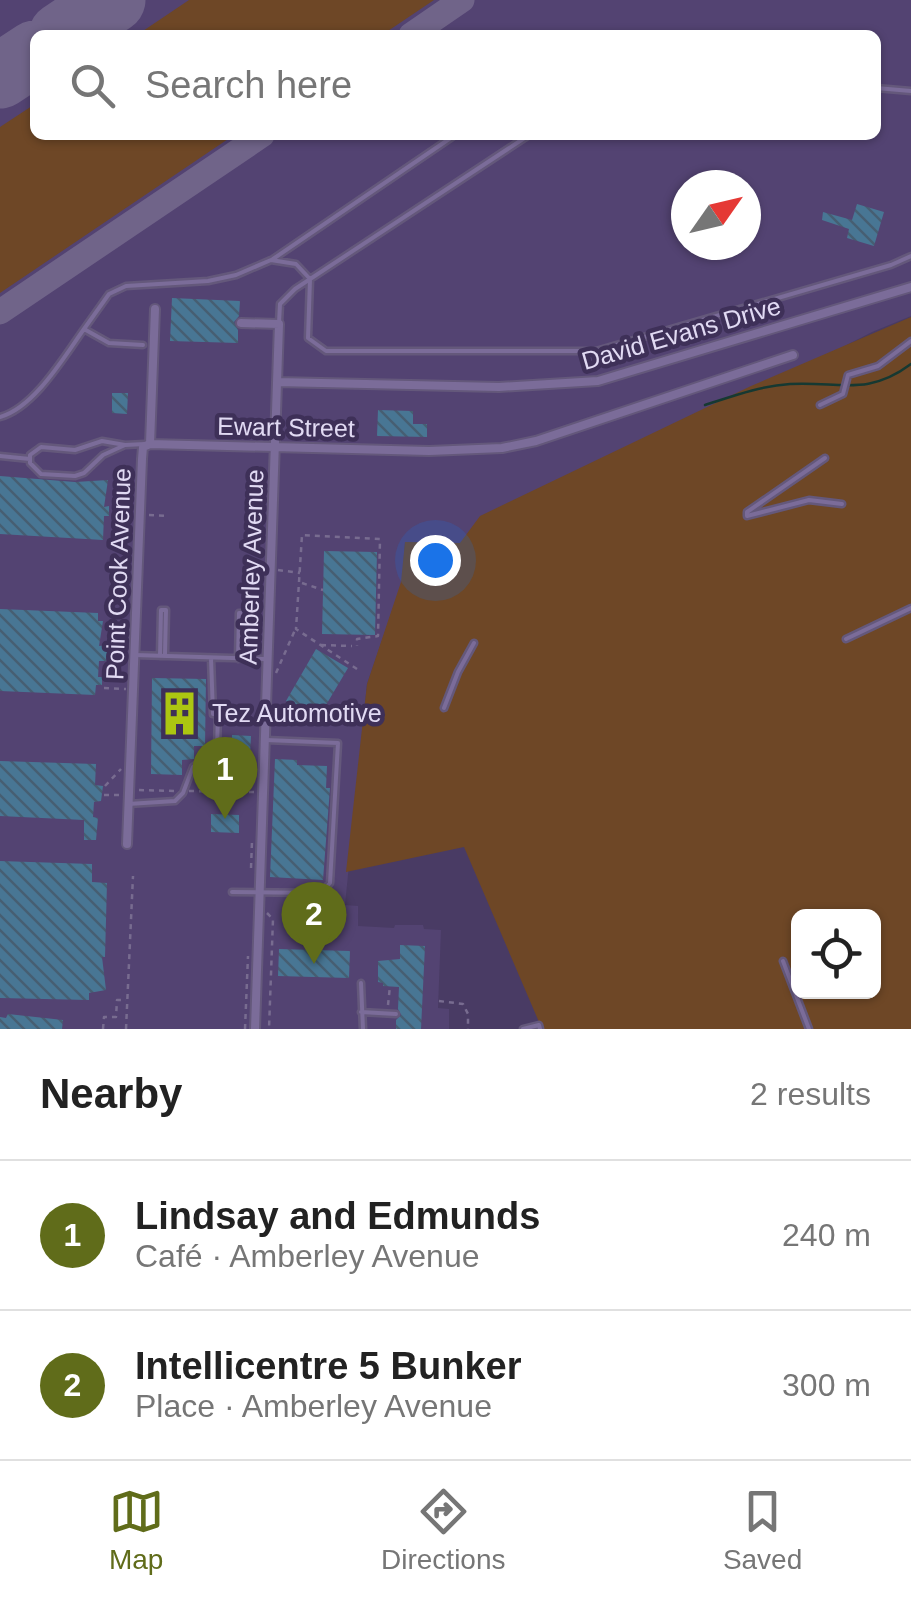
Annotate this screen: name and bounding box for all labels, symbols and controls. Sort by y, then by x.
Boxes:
search box [30,30,881,140]
icon: search [65,58,120,113]
text: Search here [145,64,352,106]
north arrow [671,170,761,260]
street label: David Evans Drive [578,291,784,375]
street label: Ewart Street [217,412,355,442]
street label: Point Cook Avenue [100,467,136,681]
street label: Amberley Avenue [234,469,268,665]
your location [410,535,461,586]
building icon: Tez Automotive [155,689,203,737]
place label: Tez Automotive [212,699,382,727]
pin: 1 [192,736,258,819]
pin: 2 [282,882,346,964]
map controls [791,909,881,999]
button: locate [791,909,881,999]
text: Nearby [40,1070,182,1117]
text: 2 results [750,1076,871,1112]
text: Lindsay and Edmunds [135,1195,540,1237]
text: 1 [64,1217,81,1253]
text: 240 m [782,1217,871,1253]
text: Café · Amberley Avenue [135,1238,480,1274]
text: Intellicentre 5 Bunker [135,1345,521,1387]
text: 2 [64,1367,81,1403]
text: 300 m [782,1367,871,1403]
text: Place · Amberley Avenue [135,1388,492,1424]
tab: Map [109,1484,164,1576]
tab: Directions [381,1484,506,1576]
tab: Saved [723,1484,802,1576]

